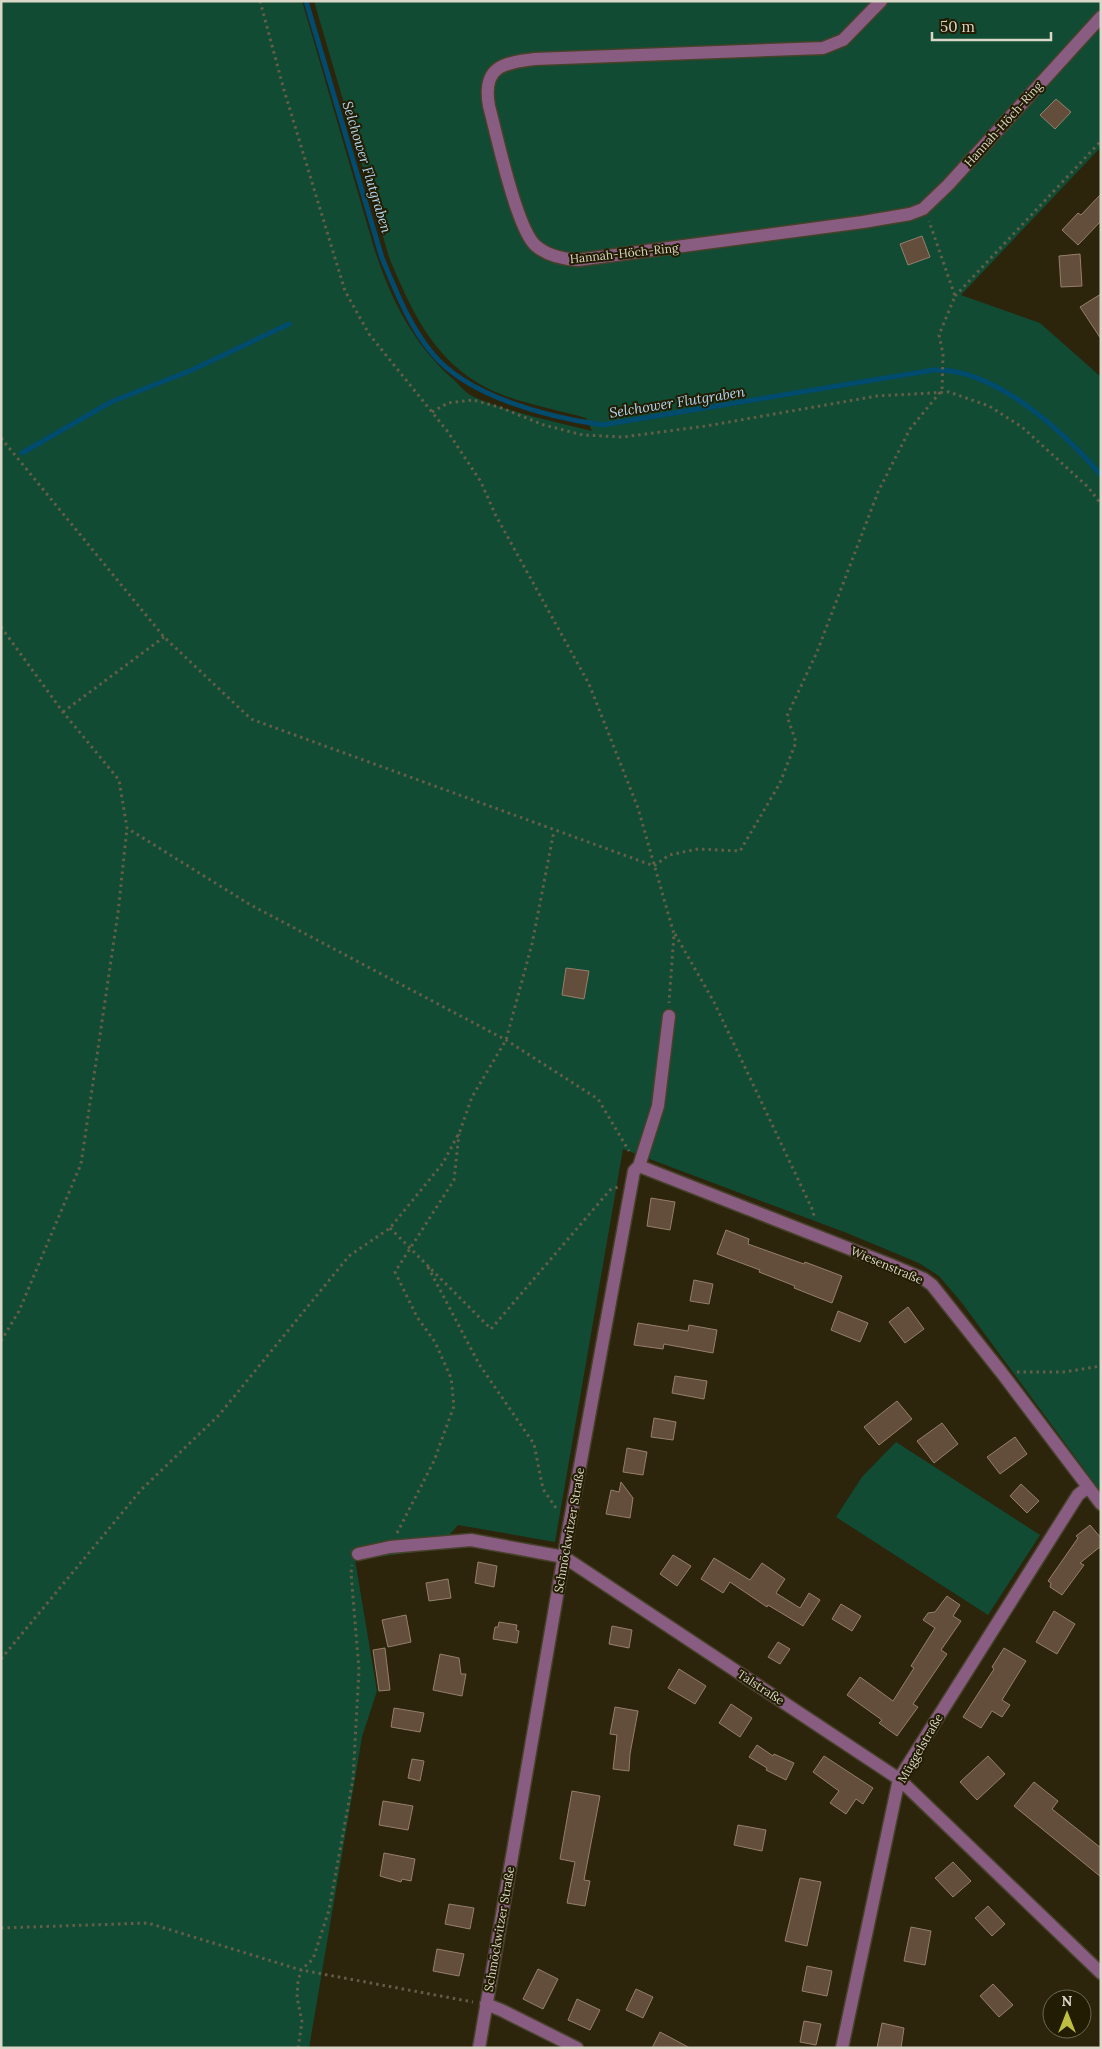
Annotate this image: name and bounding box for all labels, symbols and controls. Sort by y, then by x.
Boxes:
scale bar [932,10,1051,42]
text: 50 m [940,17,975,36]
street label: Hannah-Höch-Ring [961,78,1045,170]
water label: Selchower Flutgraben [338,99,396,235]
street label: Hannah-Höch-Ring [569,240,679,266]
water label: Selchower Flutgraben [608,382,746,422]
street label: Wiesenstraße [849,1243,926,1287]
street label: Schmöckwitzer Straße [551,1466,588,1594]
street label: Talstraße [735,1666,788,1708]
street label: Müggelstraße [894,1710,946,1785]
street label: Schmöckwitzer Straße [481,1865,518,1993]
north arrow [1042,1989,1092,2039]
text: N [1062,1992,1073,2010]

